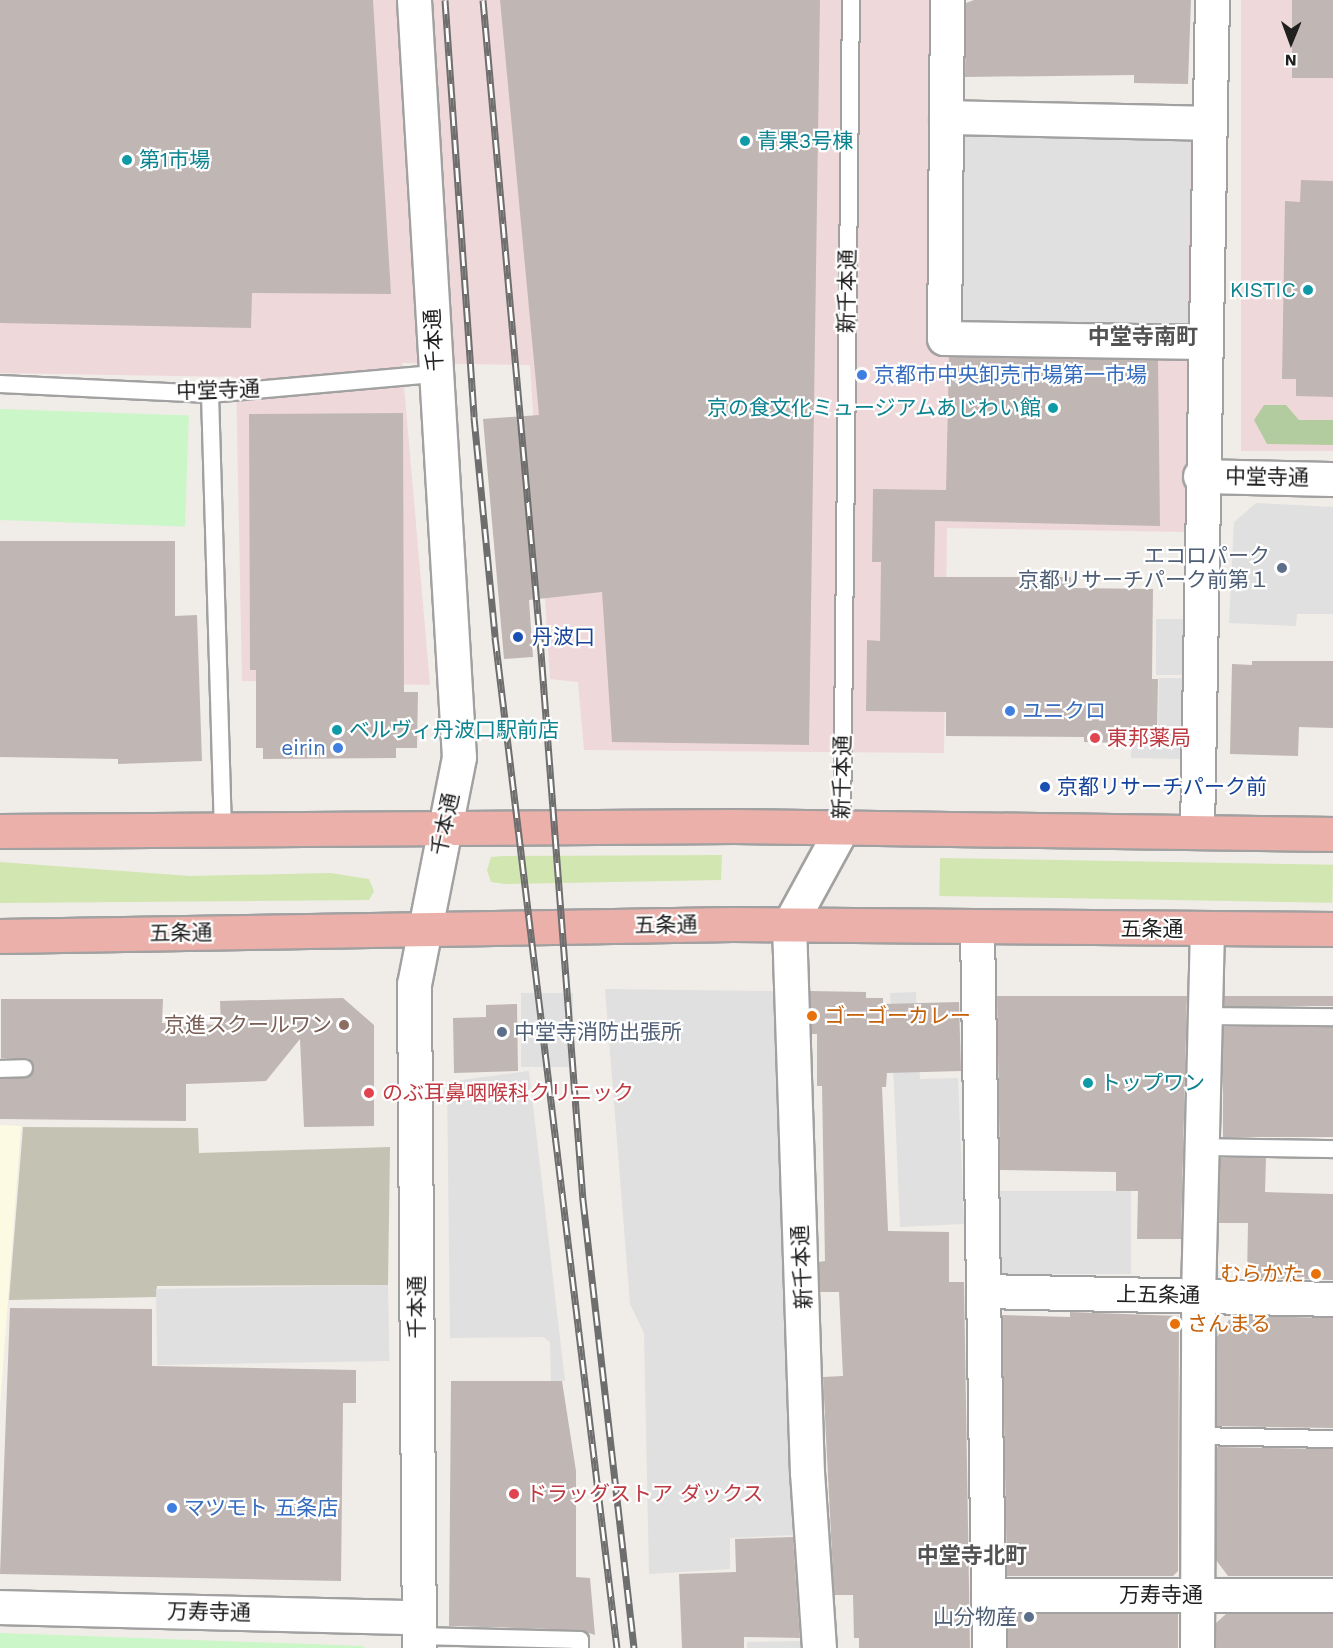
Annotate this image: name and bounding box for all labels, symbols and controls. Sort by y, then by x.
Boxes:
north arrow [1261,12,1321,72]
text: N [1285,51,1297,70]
place label: 青果3号棟 [757,128,853,154]
marker: 青果3号棟 [738,134,752,148]
place label: 第1市場 [139,147,210,173]
marker: 第1市場 [120,153,134,167]
street label: 新千本通 [834,249,860,333]
place label: KISTIC [1230,277,1296,303]
marker: KISTIC [1301,283,1315,297]
street label: 千本通 [420,308,448,372]
district label: 中堂寺南町 [1088,324,1198,350]
place label: 京都市中央卸売市場第一市場 [874,362,1147,388]
marker: 京都市中央卸売市場第一市場 [855,368,869,382]
street label: 中堂寺通 [176,376,260,404]
place label: 京の食文化ミュージアムあじわい館 [705,395,1041,421]
marker: 京の食文化ミュージアムあじわい館 [1046,401,1060,415]
street label: 中堂寺通 [1225,464,1309,490]
place label: エコロパーク 京都リサーチパーク前第１ [1018,543,1270,593]
marker: エコロパーク 京都リサーチパーク前第１ [1275,561,1289,575]
place label: 丹波口 [532,624,595,650]
marker: 丹波口 [509,628,527,646]
place label: ユニクロ [1022,698,1106,724]
marker: ユニクロ [1003,704,1017,718]
place label: ベルヴィ丹波口駅前店 [349,717,559,743]
marker: ベルヴィ丹波口駅前店 [330,723,344,737]
place label: 東邦薬局 [1107,725,1191,751]
marker: 東邦薬局 [1088,731,1102,745]
place label: eirin [281,735,326,761]
street label: 新千本通 [829,735,855,819]
marker: eirin [331,741,345,755]
place label: 京都リサーチパーク前 [1057,774,1267,800]
marker: 京都リサーチパーク前 [1038,780,1052,794]
street label: 千本通 [426,791,464,857]
street label: 五条通 [634,912,698,938]
street label: 五条通 [1121,916,1183,942]
street label: 五条通 [149,920,213,946]
place label: ゴーゴーカレー [824,1003,971,1029]
marker: ゴーゴーカレー [805,1009,819,1023]
place label: 京進スクールワン [164,1012,332,1038]
marker: 京進スクールワン [337,1018,351,1032]
place label: 中堂寺消防出張所 [514,1019,682,1045]
marker: 中堂寺消防出張所 [495,1025,509,1039]
place label: トップワン [1100,1070,1205,1096]
marker: トップワン [1081,1076,1095,1090]
place label: のぶ耳鼻咽喉科クリニック [382,1080,634,1106]
marker: のぶ耳鼻咽喉科クリニック [360,1084,378,1102]
street label: 新千本通 [787,1224,817,1310]
place label: むらかた [1220,1261,1304,1287]
marker: むらかた [1309,1267,1323,1281]
street label: 千本通 [404,1276,430,1338]
street label: 上五条通 [1116,1282,1200,1308]
place label: さんまる [1187,1311,1271,1337]
marker: さんまる [1168,1317,1182,1331]
place label: ドラッグストア ダックス [526,1481,764,1507]
marker: ドラッグストア ダックス [507,1487,521,1501]
place label: マツモト 五条店 [184,1495,338,1521]
marker: マツモト 五条店 [165,1501,179,1515]
district label: 中堂寺北町 [917,1543,1027,1569]
street label: 万寿寺通 [1119,1582,1203,1608]
street label: 万寿寺通 [167,1599,251,1625]
place label: 山分物産 [933,1604,1017,1630]
marker: 山分物産 [1022,1610,1036,1624]

